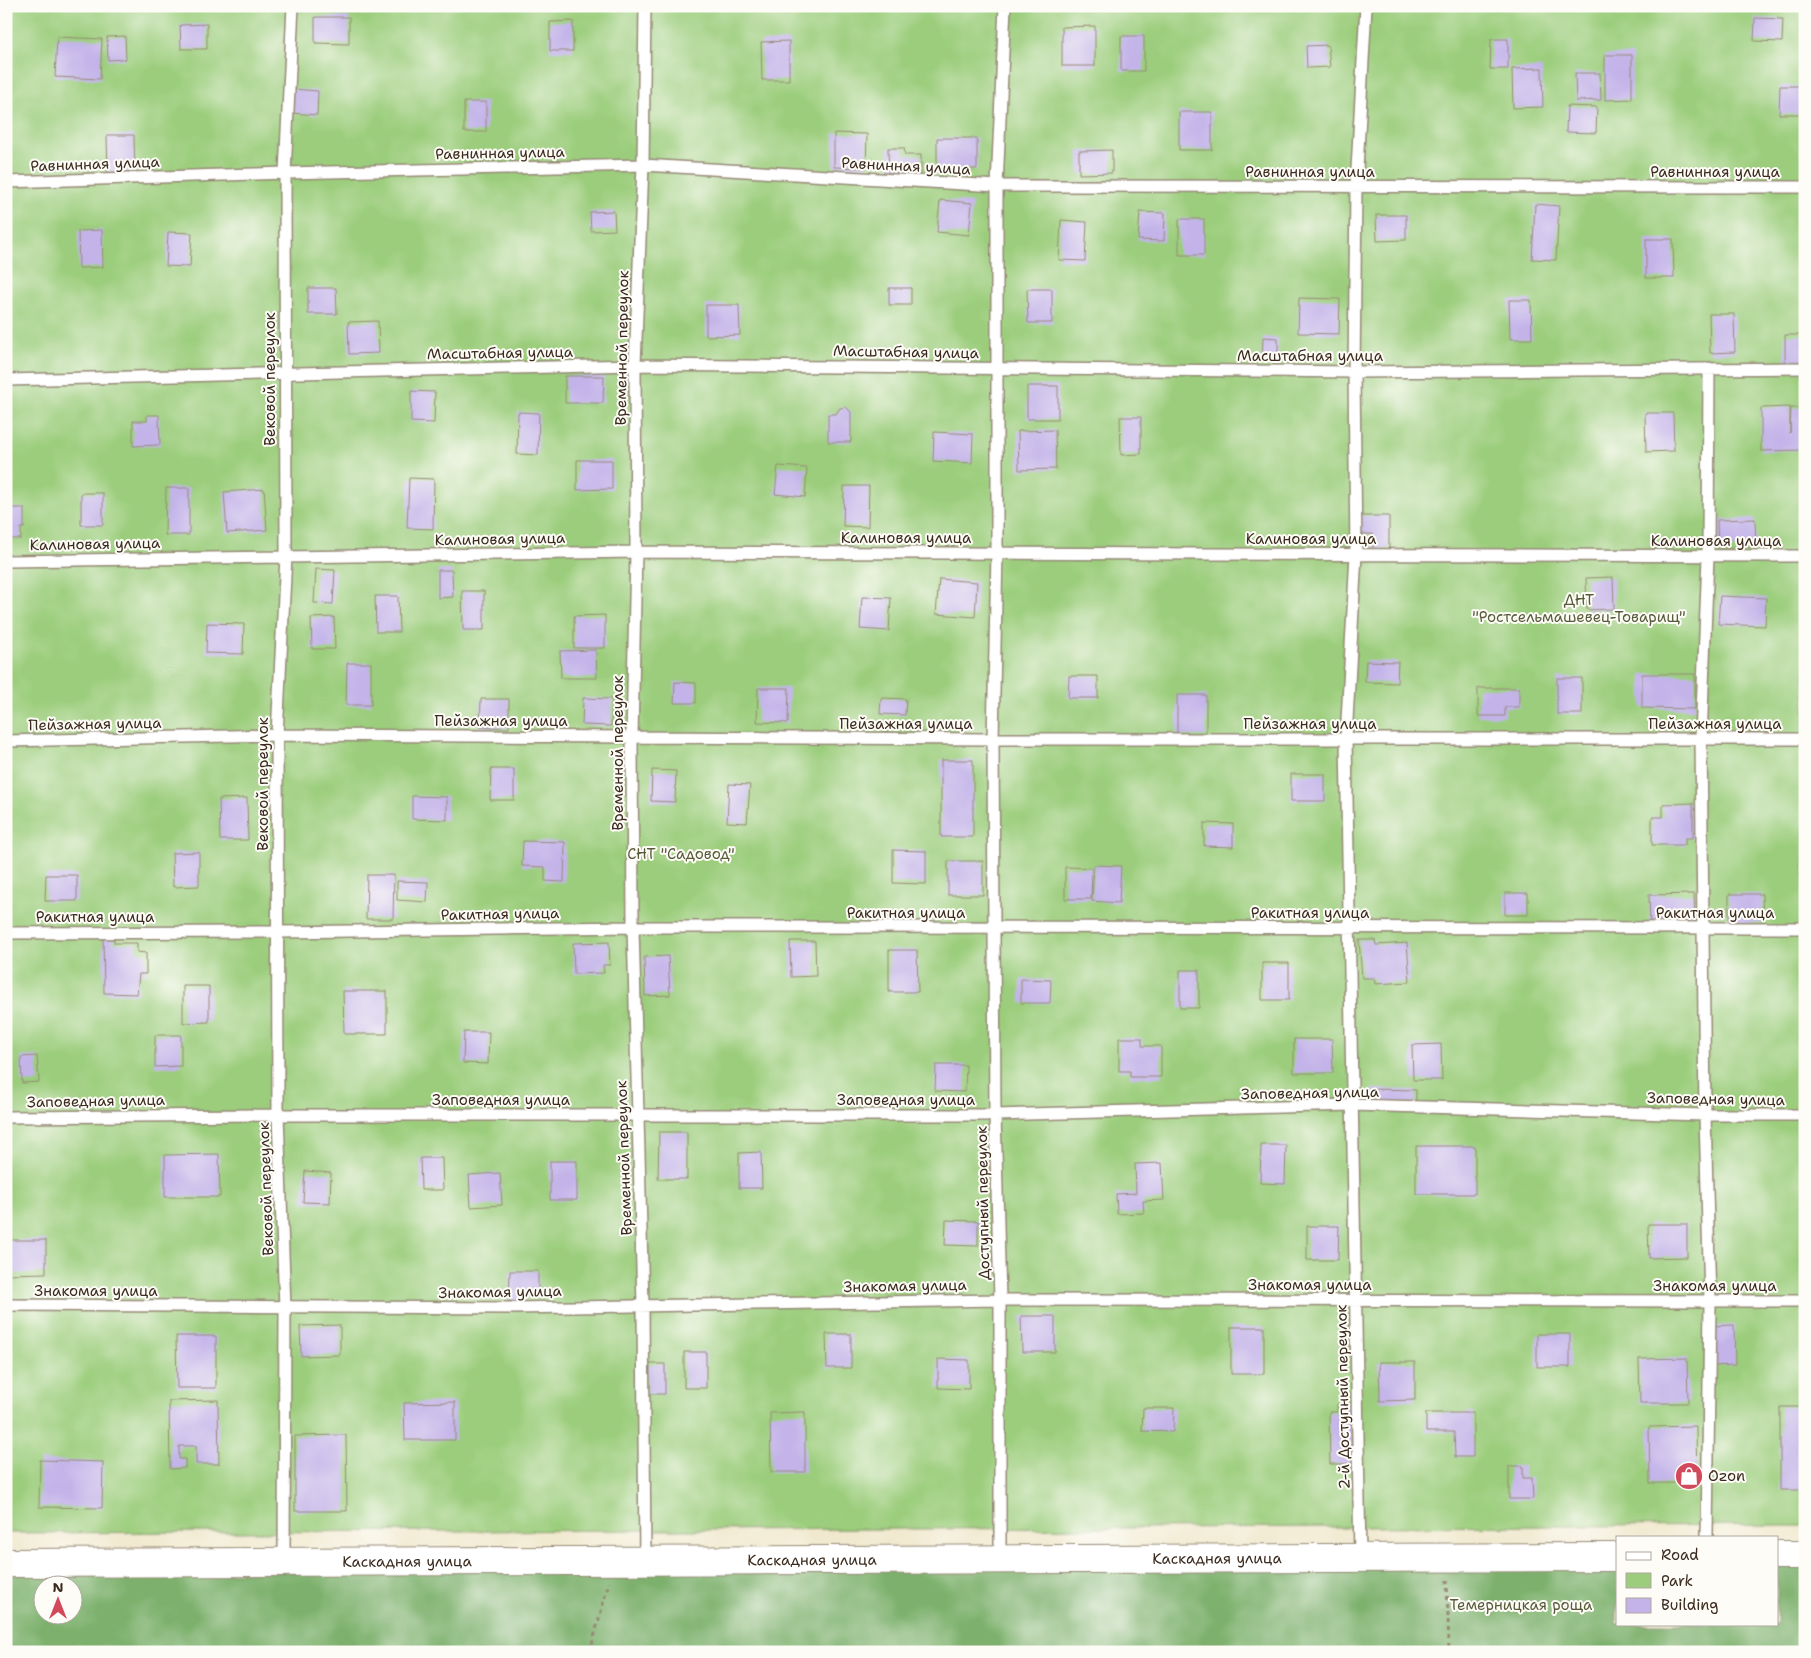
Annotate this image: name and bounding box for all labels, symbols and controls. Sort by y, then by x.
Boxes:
street label: Равнинная улица [435,142,566,164]
street label: Равнинная улица [30,152,161,176]
street label: Равнинная улица [841,153,972,179]
street label: Равнинная улица [1245,162,1375,182]
street label: Равнинная улица [1650,162,1780,182]
street label: Временной переулок [611,270,633,426]
street label: Вековой переулок [260,312,280,446]
street label: Масштабная улица [833,341,980,363]
street label: Масштабная улица [427,342,574,364]
street label: Масштабная улица [1237,346,1384,366]
street label: Калиновая улица [435,528,566,550]
street label: Калиновая улица [841,528,972,548]
street label: Калиновая улица [1246,529,1377,549]
street label: Калиновая улица [1651,531,1782,551]
street label: Калиновая улица [30,533,161,555]
park label: ДНТ "Ростсельмашевец-Товарищ" [1472,590,1686,627]
street label: Временной переулок [608,675,628,830]
street label: Пейзажная улица [434,711,568,731]
street label: Пейзажная улица [28,713,162,735]
street label: Пейзажная улица [839,714,973,734]
street label: Пейзажная улица [1243,714,1377,734]
street label: Пейзажная улица [1648,714,1782,734]
street label: Вековой переулок [253,717,273,851]
park label: СНТ "Садовод" [627,844,735,864]
street label: Ракитная улица [441,903,560,925]
street label: Ракитная улица [847,903,966,923]
street label: Ракитная улица [1251,903,1370,923]
street label: Ракитная улица [1656,903,1775,923]
street label: Ракитная улица [36,907,155,927]
street label: Временной переулок [611,1080,637,1236]
street label: Заповедная улица [1241,1082,1380,1104]
street label: Заповедная улица [1647,1088,1786,1110]
street label: Заповедная улица [27,1090,166,1112]
street label: Заповедная улица [432,1090,571,1110]
street label: Заповедная улица [837,1090,976,1110]
street label: Вековой переулок [254,1122,278,1256]
street label: Доступный переулок [972,1126,994,1280]
street label: Знакомая улица [843,1275,967,1297]
street label: Знакомая улица [1248,1275,1372,1295]
street label: Знакомая улица [1653,1276,1777,1296]
street label: Знакомая улица [34,1281,158,1301]
street label: Знакомая улица [438,1281,562,1303]
street label: 2-й Доступный переулок [1331,1304,1355,1490]
shop icon: Ozon [1674,1461,1704,1491]
place label: Ozon [1708,1466,1745,1486]
legend [1616,1536,1778,1626]
text: Road [1661,1545,1699,1565]
street label: Каскадная улица [1152,1548,1282,1569]
street label: Каскадная улица [747,1550,877,1570]
street label: Каскадная улица [342,1551,472,1572]
text: Park [1661,1571,1693,1591]
north arrow [32,1576,82,1626]
text: N [52,1578,64,1596]
park label: Темерницкая роща [1450,1595,1593,1615]
text: Building [1661,1595,1718,1615]

